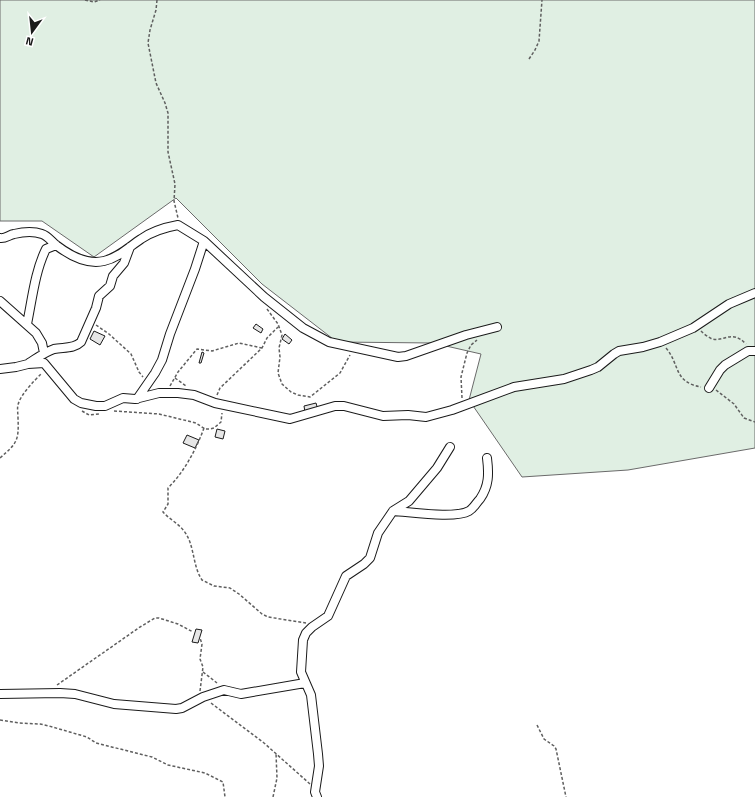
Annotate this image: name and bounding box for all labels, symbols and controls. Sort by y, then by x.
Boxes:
north arrow [12,12,52,52]
text: N [24,33,35,50]

